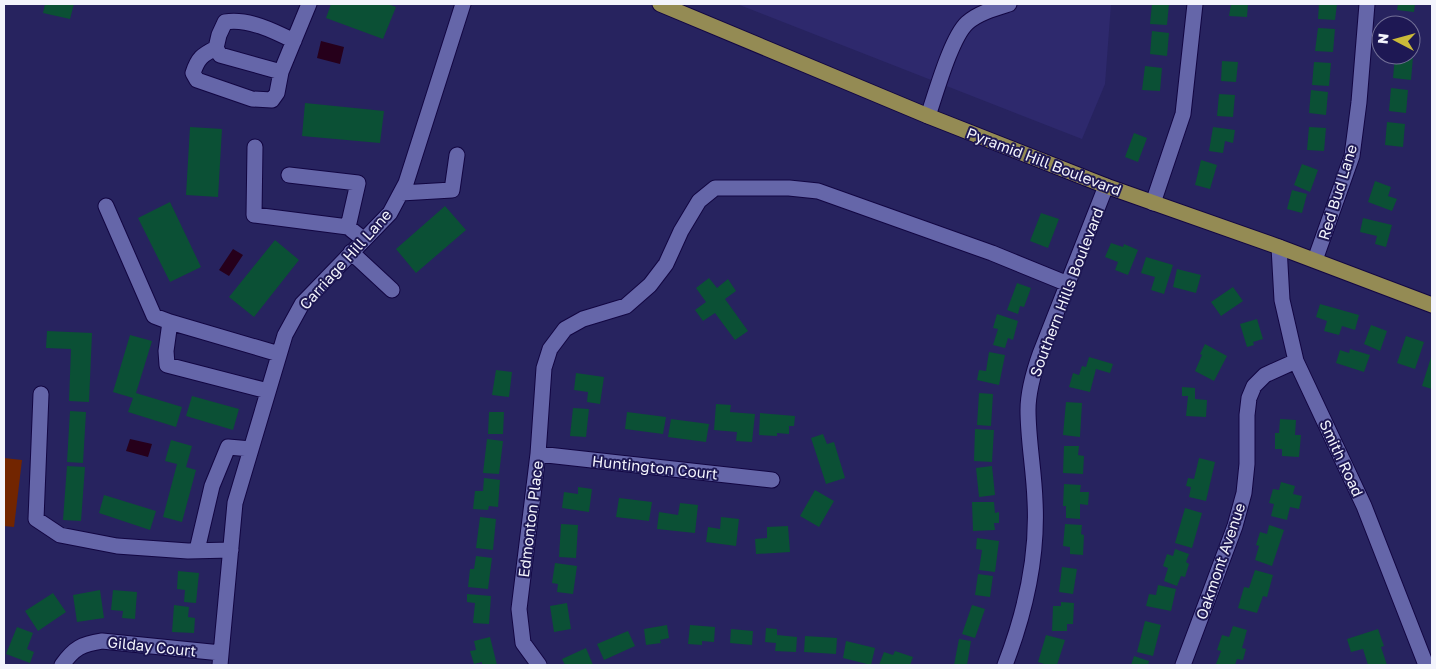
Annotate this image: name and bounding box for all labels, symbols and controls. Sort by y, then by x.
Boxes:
north arrow [1371,15,1421,65]
text: N [1374,32,1392,45]
street label: Pyramid Hill Boulevard [964,123,1124,199]
street label: Red Bud Lane [1314,142,1360,242]
street label: Carriage Hill Lane [295,205,395,313]
street label: Southern Hills Boulevard [1025,205,1107,379]
street label: Smith Road [1316,417,1368,499]
street label: Huntington Court [591,451,719,483]
street label: Edmonton Place [514,459,546,578]
street label: Oakmont Avenue [1192,500,1248,622]
street label: Gilday Court [107,632,197,660]

